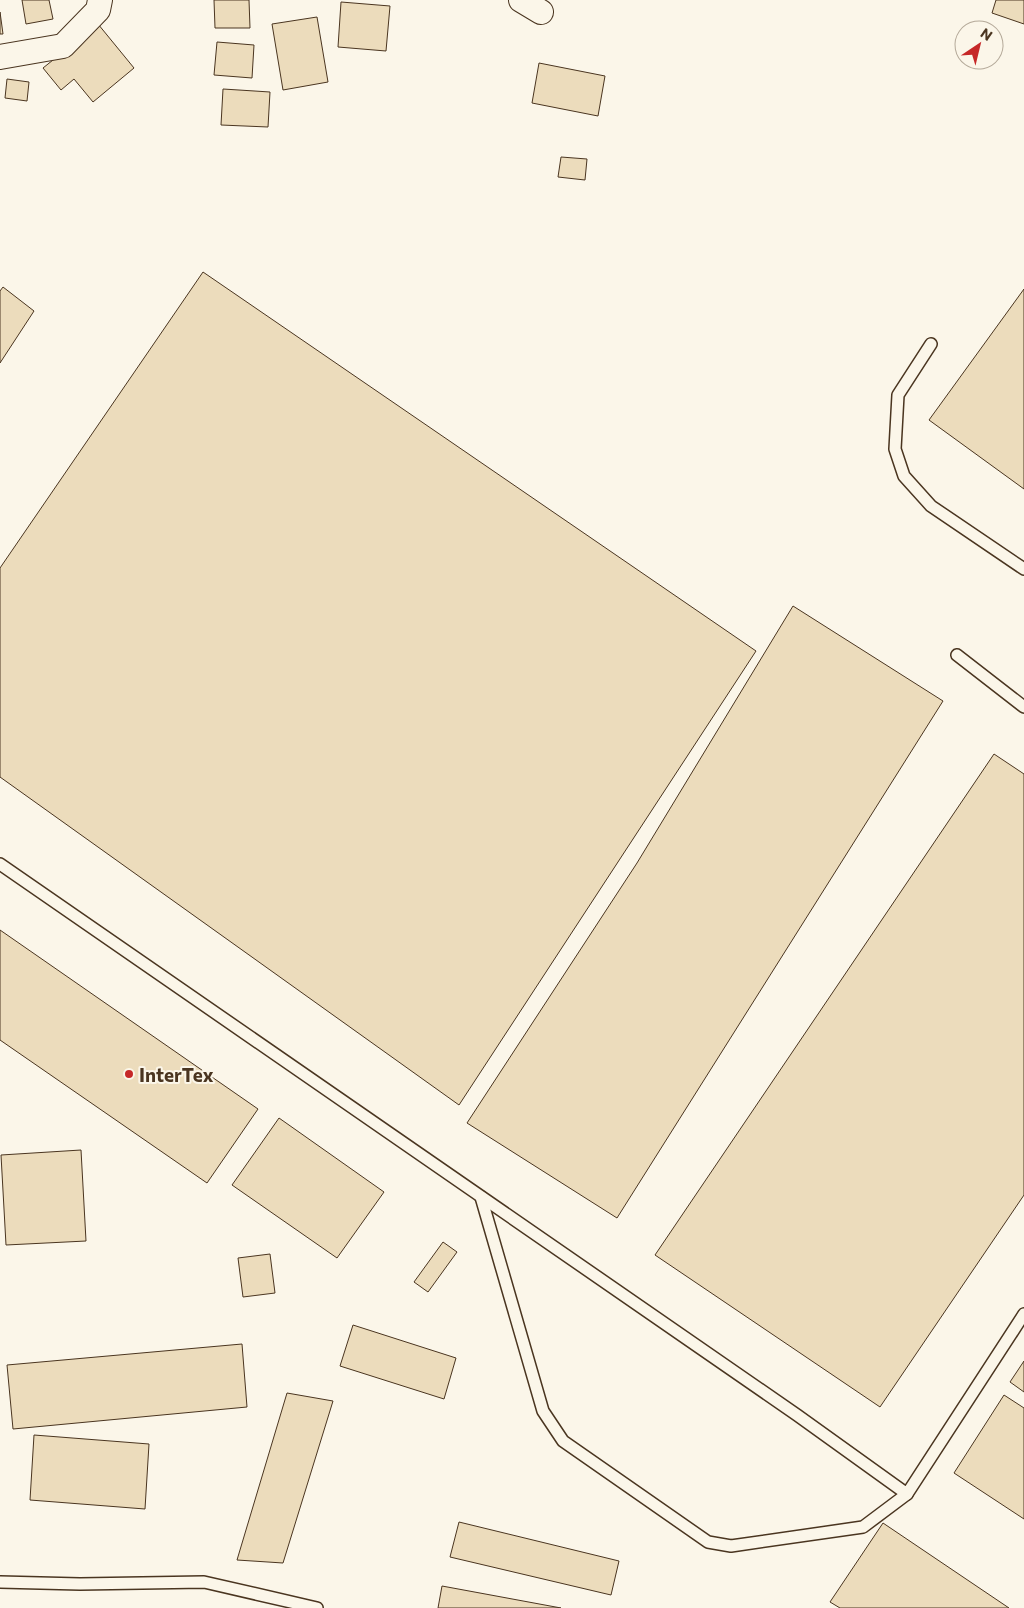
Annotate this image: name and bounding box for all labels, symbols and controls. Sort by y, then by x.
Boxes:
north arrow [954,20,1004,70]
text: N [978,24,996,44]
place label: InterTex [139,1063,214,1086]
marker: InterTex [123,1068,135,1080]

